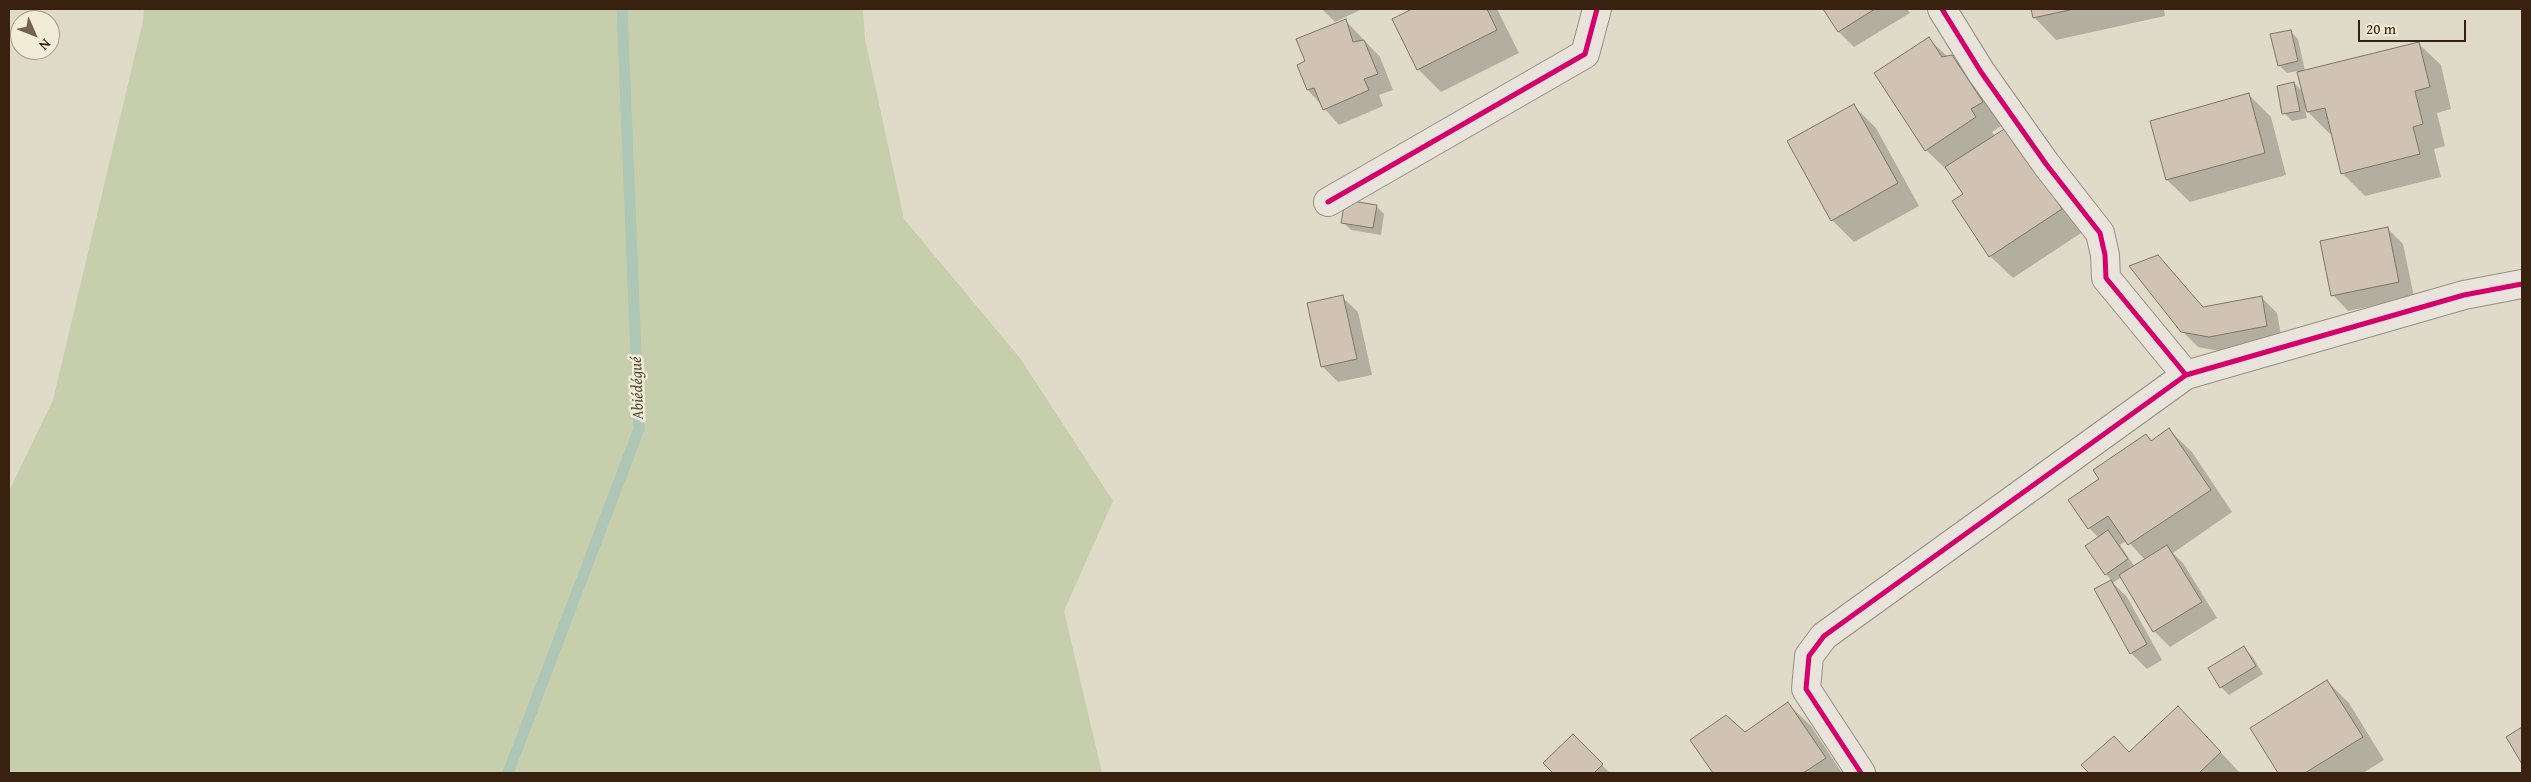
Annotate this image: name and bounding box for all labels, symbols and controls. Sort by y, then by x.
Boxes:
north arrow [10,10,60,60]
scale bar [2361,10,2468,42]
text: 20 m [2366,18,2396,39]
text: N [35,34,56,55]
water label: Abiédégué [627,356,649,420]

